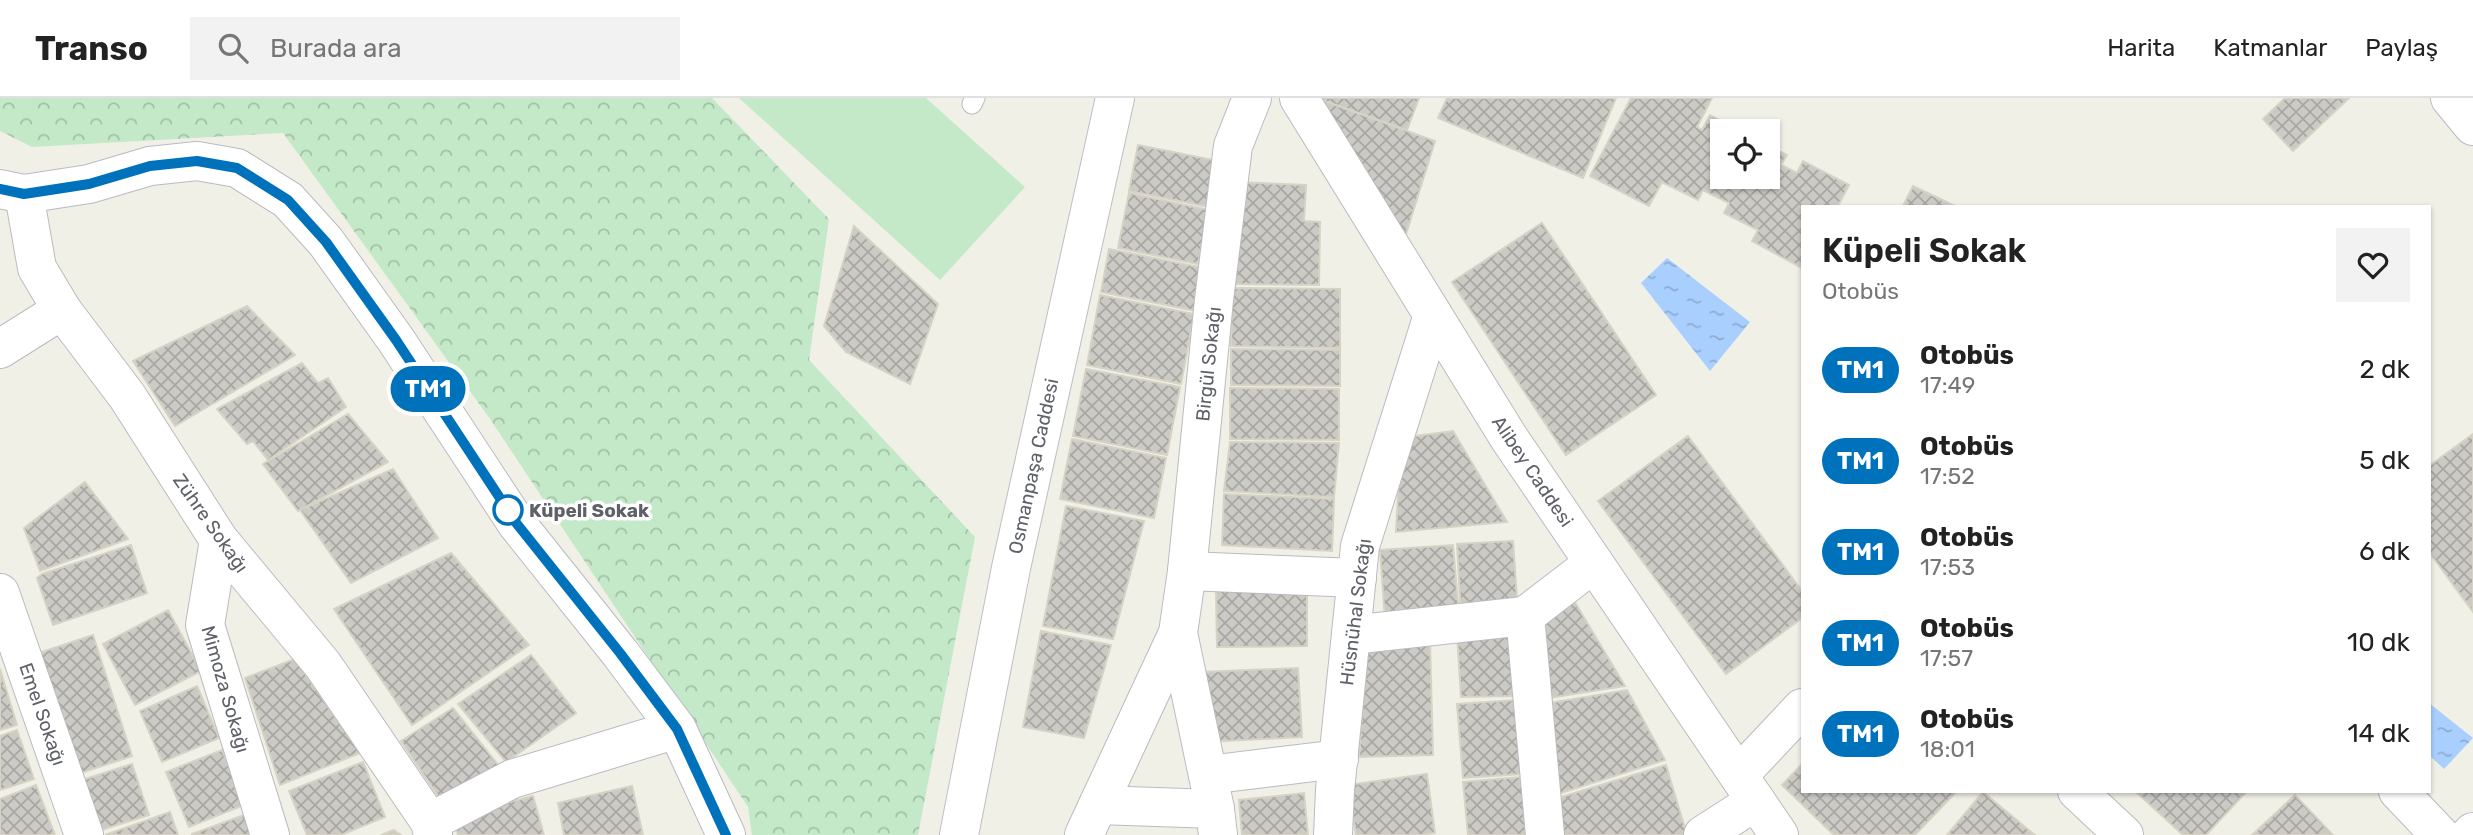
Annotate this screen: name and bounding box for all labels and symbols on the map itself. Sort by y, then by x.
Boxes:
street label: Birgül Sokağı [1191,306,1226,423]
line badge: TM1 [388,366,468,412]
street label: Osmanpaşa Caddesi [1004,376,1063,556]
street label: Alibey Caddesi [1487,411,1578,531]
street label: Zühre Sokağı [168,470,253,577]
marker: Küpeli Sokak [493,495,523,525]
place label: Küpeli Sokak [529,499,649,522]
street label: Hüsnühal Sokağı [1335,537,1376,687]
street label: Mimoza Sokağı [196,623,255,755]
street label: Emel Sokağı [14,660,71,769]

